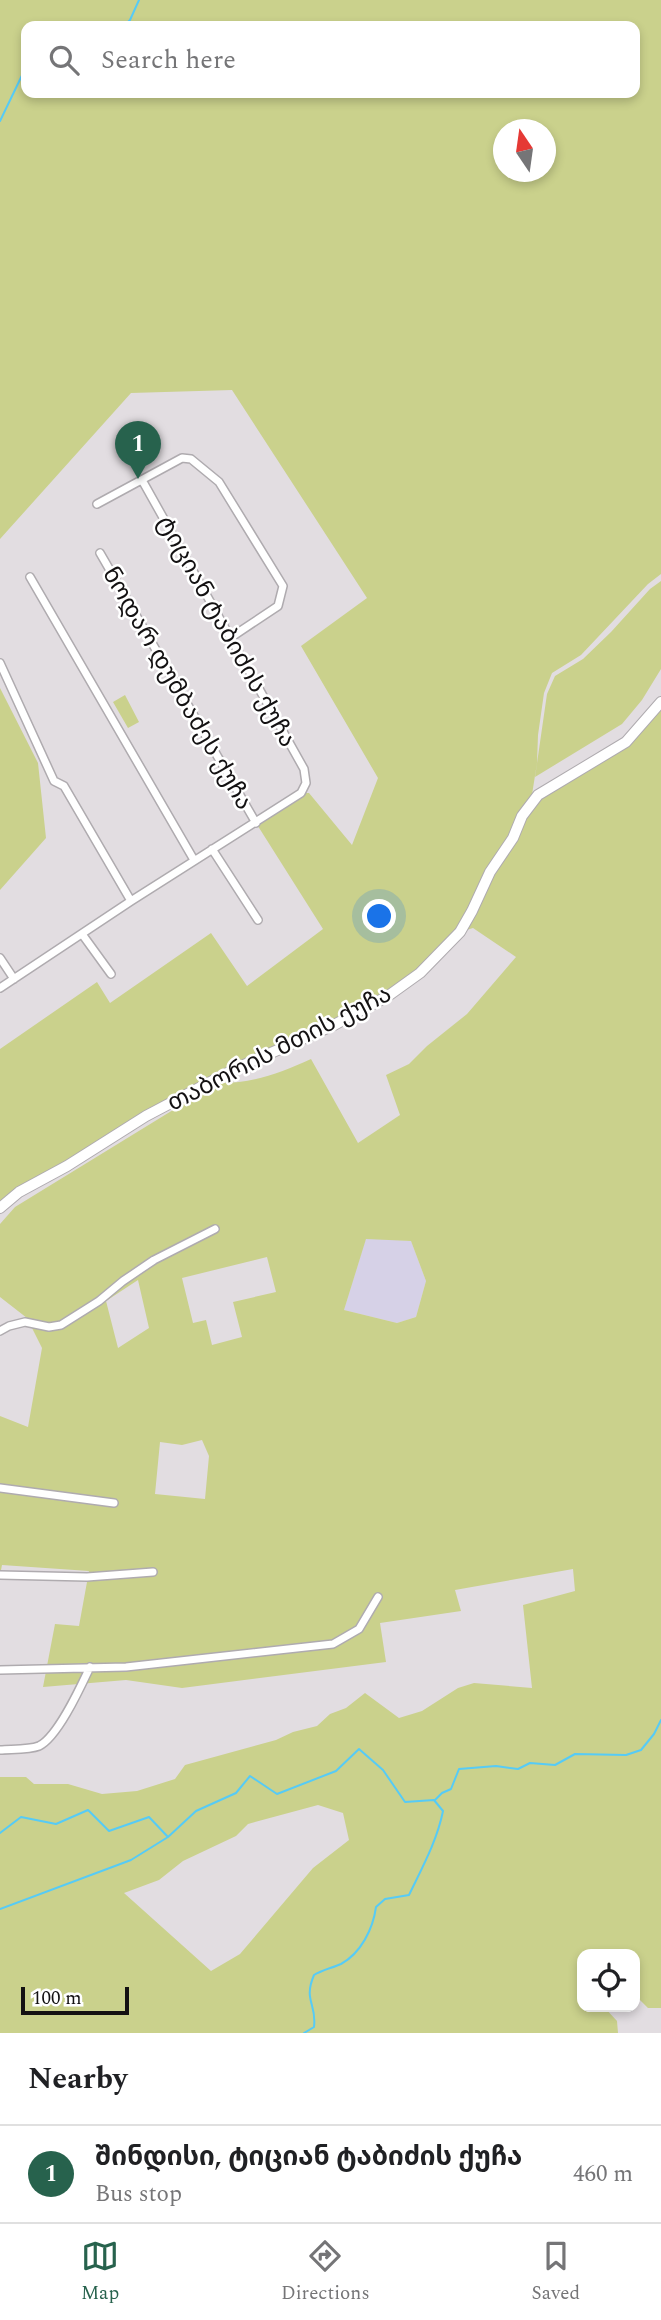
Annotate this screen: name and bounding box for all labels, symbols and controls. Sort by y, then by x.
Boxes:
search box [21,21,640,98]
text: Search here [101,40,236,80]
icon: search [45,41,83,79]
north arrow [493,119,556,182]
pin: 1 [115,421,161,479]
street label: ტიციან ტაბიძის ქუჩა [147,509,305,754]
street label: ნოდარ დუმბაძეს ქუჩა [93,560,262,817]
your location [362,899,396,933]
street label: თაბორის მთის ქუჩა [161,977,398,1121]
map controls [577,1949,640,2012]
button: locate [577,1949,640,2012]
scale bar [21,1984,130,2016]
text: 100 m [32,1984,82,2013]
text: Nearby [28,2056,127,2102]
text: შინდისი, ტიციან ტაბიძის ქუჩა [95,2137,522,2177]
text: 1 [45,2157,57,2192]
text: 460 m [573,2157,633,2192]
text: Bus stop [95,2177,182,2212]
tab: Map [81,2237,119,2308]
tab: Directions [281,2237,370,2308]
tab: Saved [531,2237,580,2308]

